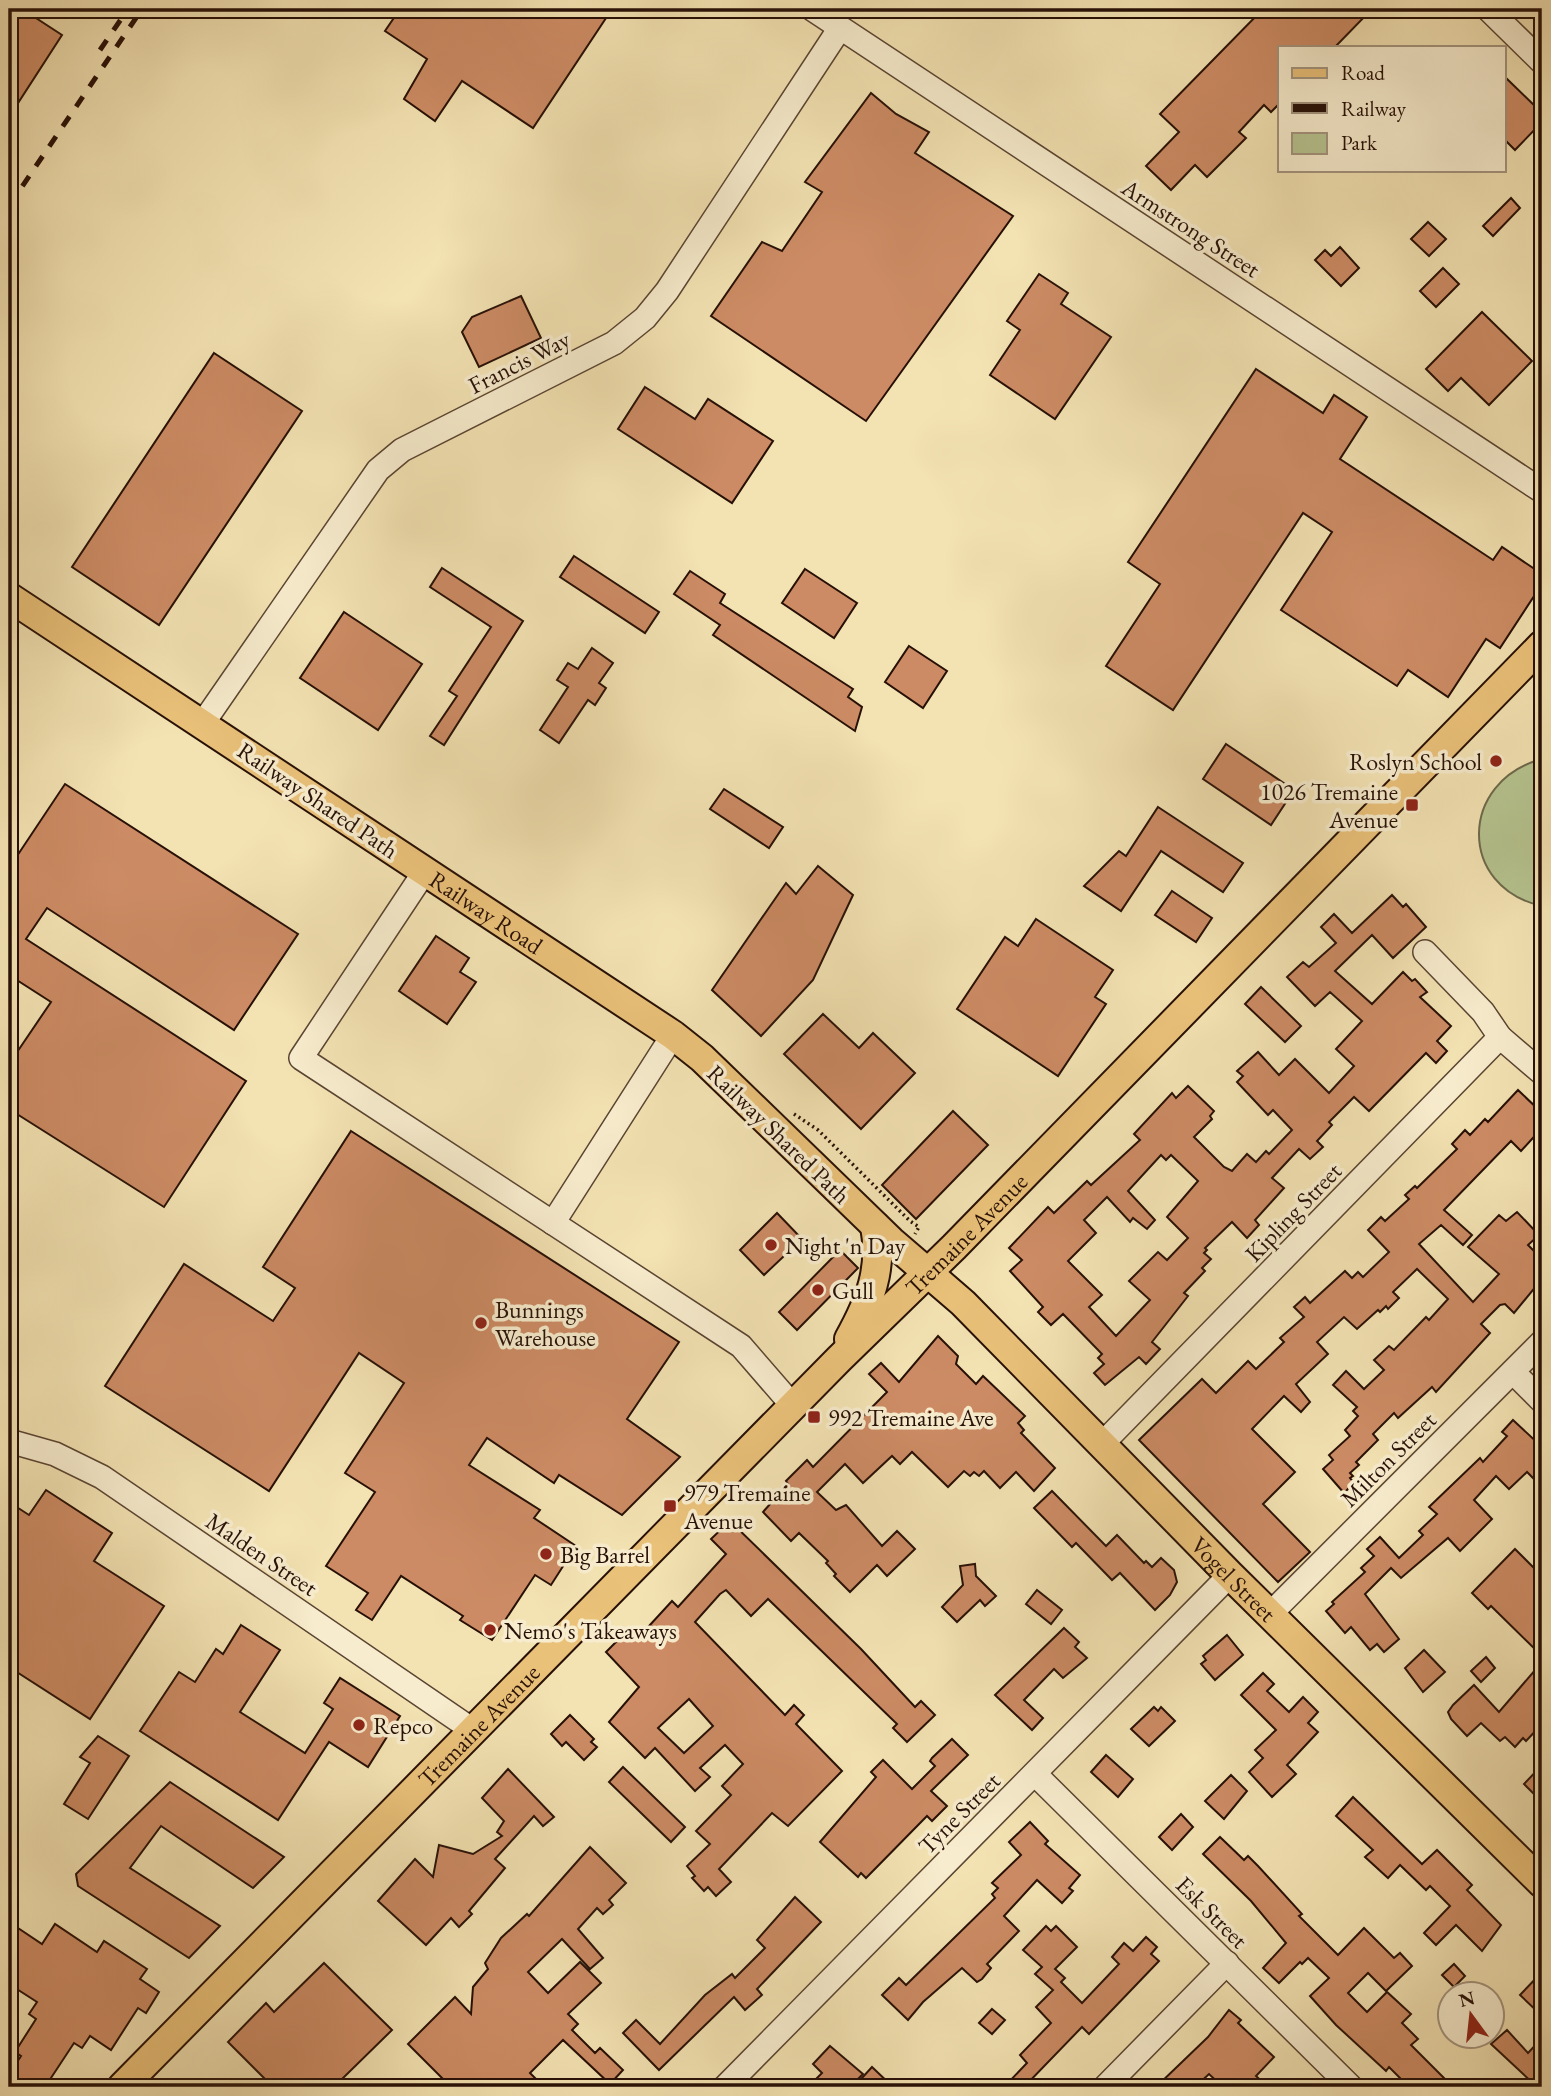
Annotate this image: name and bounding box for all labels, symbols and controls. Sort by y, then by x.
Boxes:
legend [1278,46,1506,172]
text: Road [1341,59,1385,86]
text: Railway [1341,95,1407,122]
text: Park [1341,129,1378,156]
street label: Armstrong Street [1115,171,1267,285]
street label: Francis Way [463,323,576,401]
street label: Railway Shared Path [232,735,404,865]
place label: Roslyn School [1349,746,1482,777]
marker: Roslyn School [1488,753,1504,769]
place label: 1026 Tremaine Avenue [1260,776,1398,835]
marker: 1026 Tremaine Avenue [1404,797,1420,813]
street label: Railway Road [424,863,550,961]
street label: Railway Shared Path [701,1058,857,1210]
street label: Kipling Street [1238,1155,1348,1268]
street label: Tremaine Avenue [898,1166,1034,1302]
place label: Night 'n Day [785,1230,906,1261]
marker: Night 'n Day [763,1237,779,1253]
place label: Gull [832,1275,874,1306]
marker: Gull [810,1282,826,1298]
place label: Bunnings Warehouse [495,1294,596,1353]
marker: Bunnings Warehouse [473,1315,489,1331]
place label: 992 Tremaine Ave [828,1402,994,1433]
street label: Milton Street [1334,1404,1443,1513]
marker: 992 Tremaine Ave [806,1409,822,1425]
place label: 979 Tremaine Avenue [683,1477,811,1536]
marker: 979 Tremaine Avenue [662,1498,678,1514]
street label: Malden Street [200,1505,324,1603]
street label: Vogel Street [1185,1529,1284,1628]
place label: Big Barrel [560,1539,650,1570]
marker: Big Barrel [538,1546,554,1562]
place label: Nemo's Takeaways [504,1615,677,1646]
marker: Nemo's Takeaways [482,1622,498,1638]
street label: Tremaine Avenue [411,1657,546,1793]
place label: Repco [373,1710,433,1741]
marker: Repco [351,1717,367,1733]
street label: Tyne Street [911,1765,1007,1861]
street label: Esk Street [1169,1869,1255,1955]
north arrow [1436,1980,1506,2050]
text: N [1456,1985,1478,2013]

